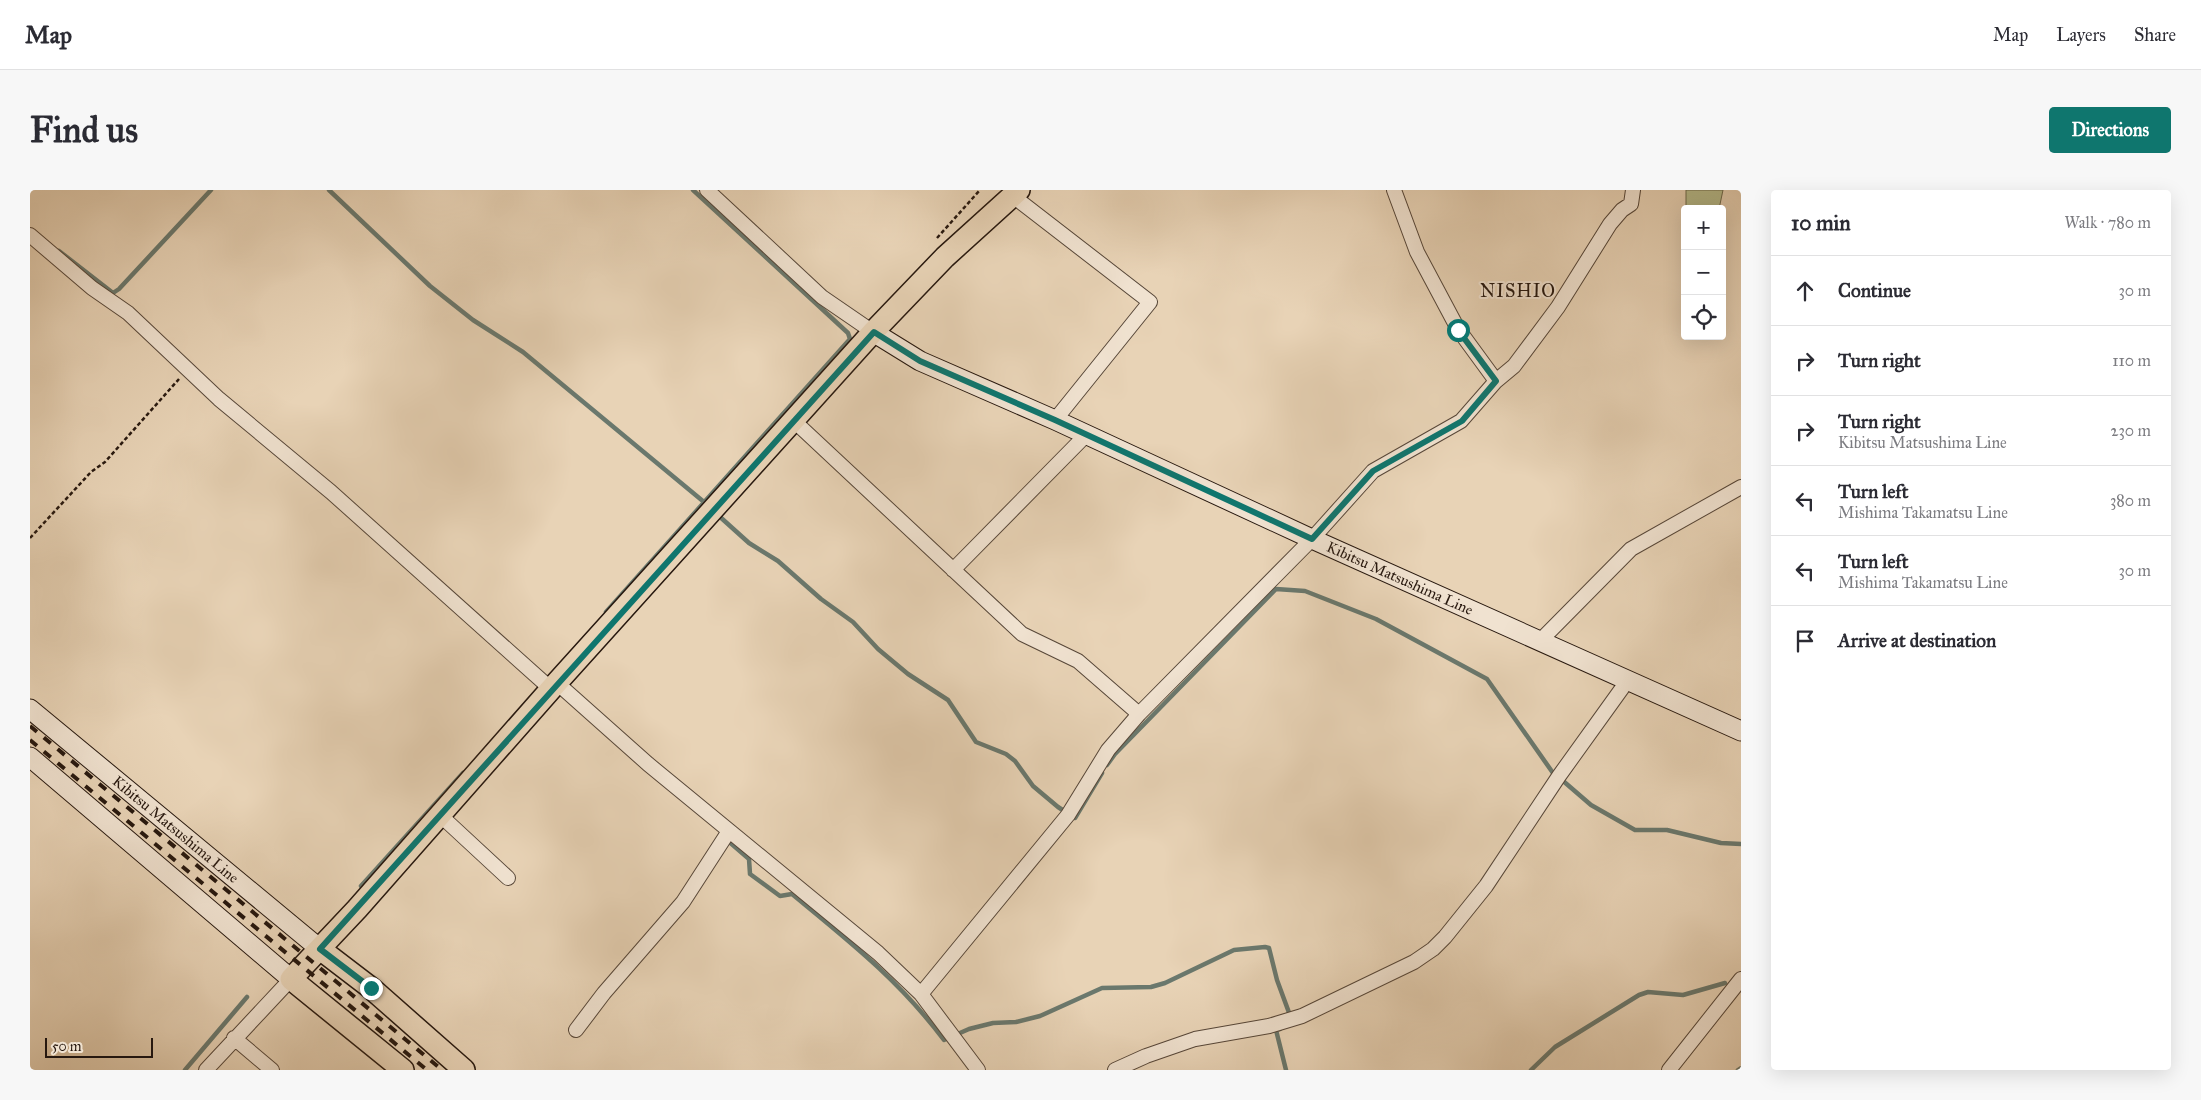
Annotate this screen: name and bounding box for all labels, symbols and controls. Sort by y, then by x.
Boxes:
text: Map [25,20,72,50]
text: Map [1993,24,2028,46]
text: Layers [2056,24,2106,46]
text: Share [2134,24,2176,46]
button: Directions [2049,107,2171,153]
text: Find us [30,109,138,152]
map controls [1681,205,1726,340]
button: + [1681,205,1726,250]
text: 10 min [1791,210,1851,236]
text: Walk · 780 m [2064,213,2151,232]
button: − [1681,250,1726,295]
icon: ahead [1791,277,1819,305]
text: Continue [1838,279,1911,302]
district label: NISHIO [1480,280,1556,302]
text: 30 m [2118,281,2151,300]
button: locate [1681,295,1726,340]
route start [1447,319,1470,342]
icon: right [1791,347,1819,375]
text: Turn right [1838,349,1921,372]
text: 110 m [2112,351,2151,370]
text: Turn right [1838,410,1921,433]
icon: right [1791,417,1819,445]
text: 230 m [2111,421,2151,440]
text: Kibitsu Matsushima Line [1838,433,2007,452]
text: Turn left [1838,480,1908,503]
icon: left [1791,487,1819,515]
text: 380 m [2110,491,2151,510]
text: Mishima Takamatsu Line [1838,503,2008,522]
street label: Kibitsu Matsushima Line [1324,538,1476,619]
text: Turn left [1838,550,1908,573]
icon: left [1791,557,1819,585]
text: 30 m [2118,561,2151,580]
text: Mishima Takamatsu Line [1838,573,2008,592]
icon: arrive [1791,627,1819,655]
text: Arrive at destination [1838,629,1996,652]
street label: Kibitsu Matsushima Line [109,772,242,887]
route end [360,977,383,1000]
scale bar [45,1035,152,1058]
text: 50 m [52,1038,81,1055]

